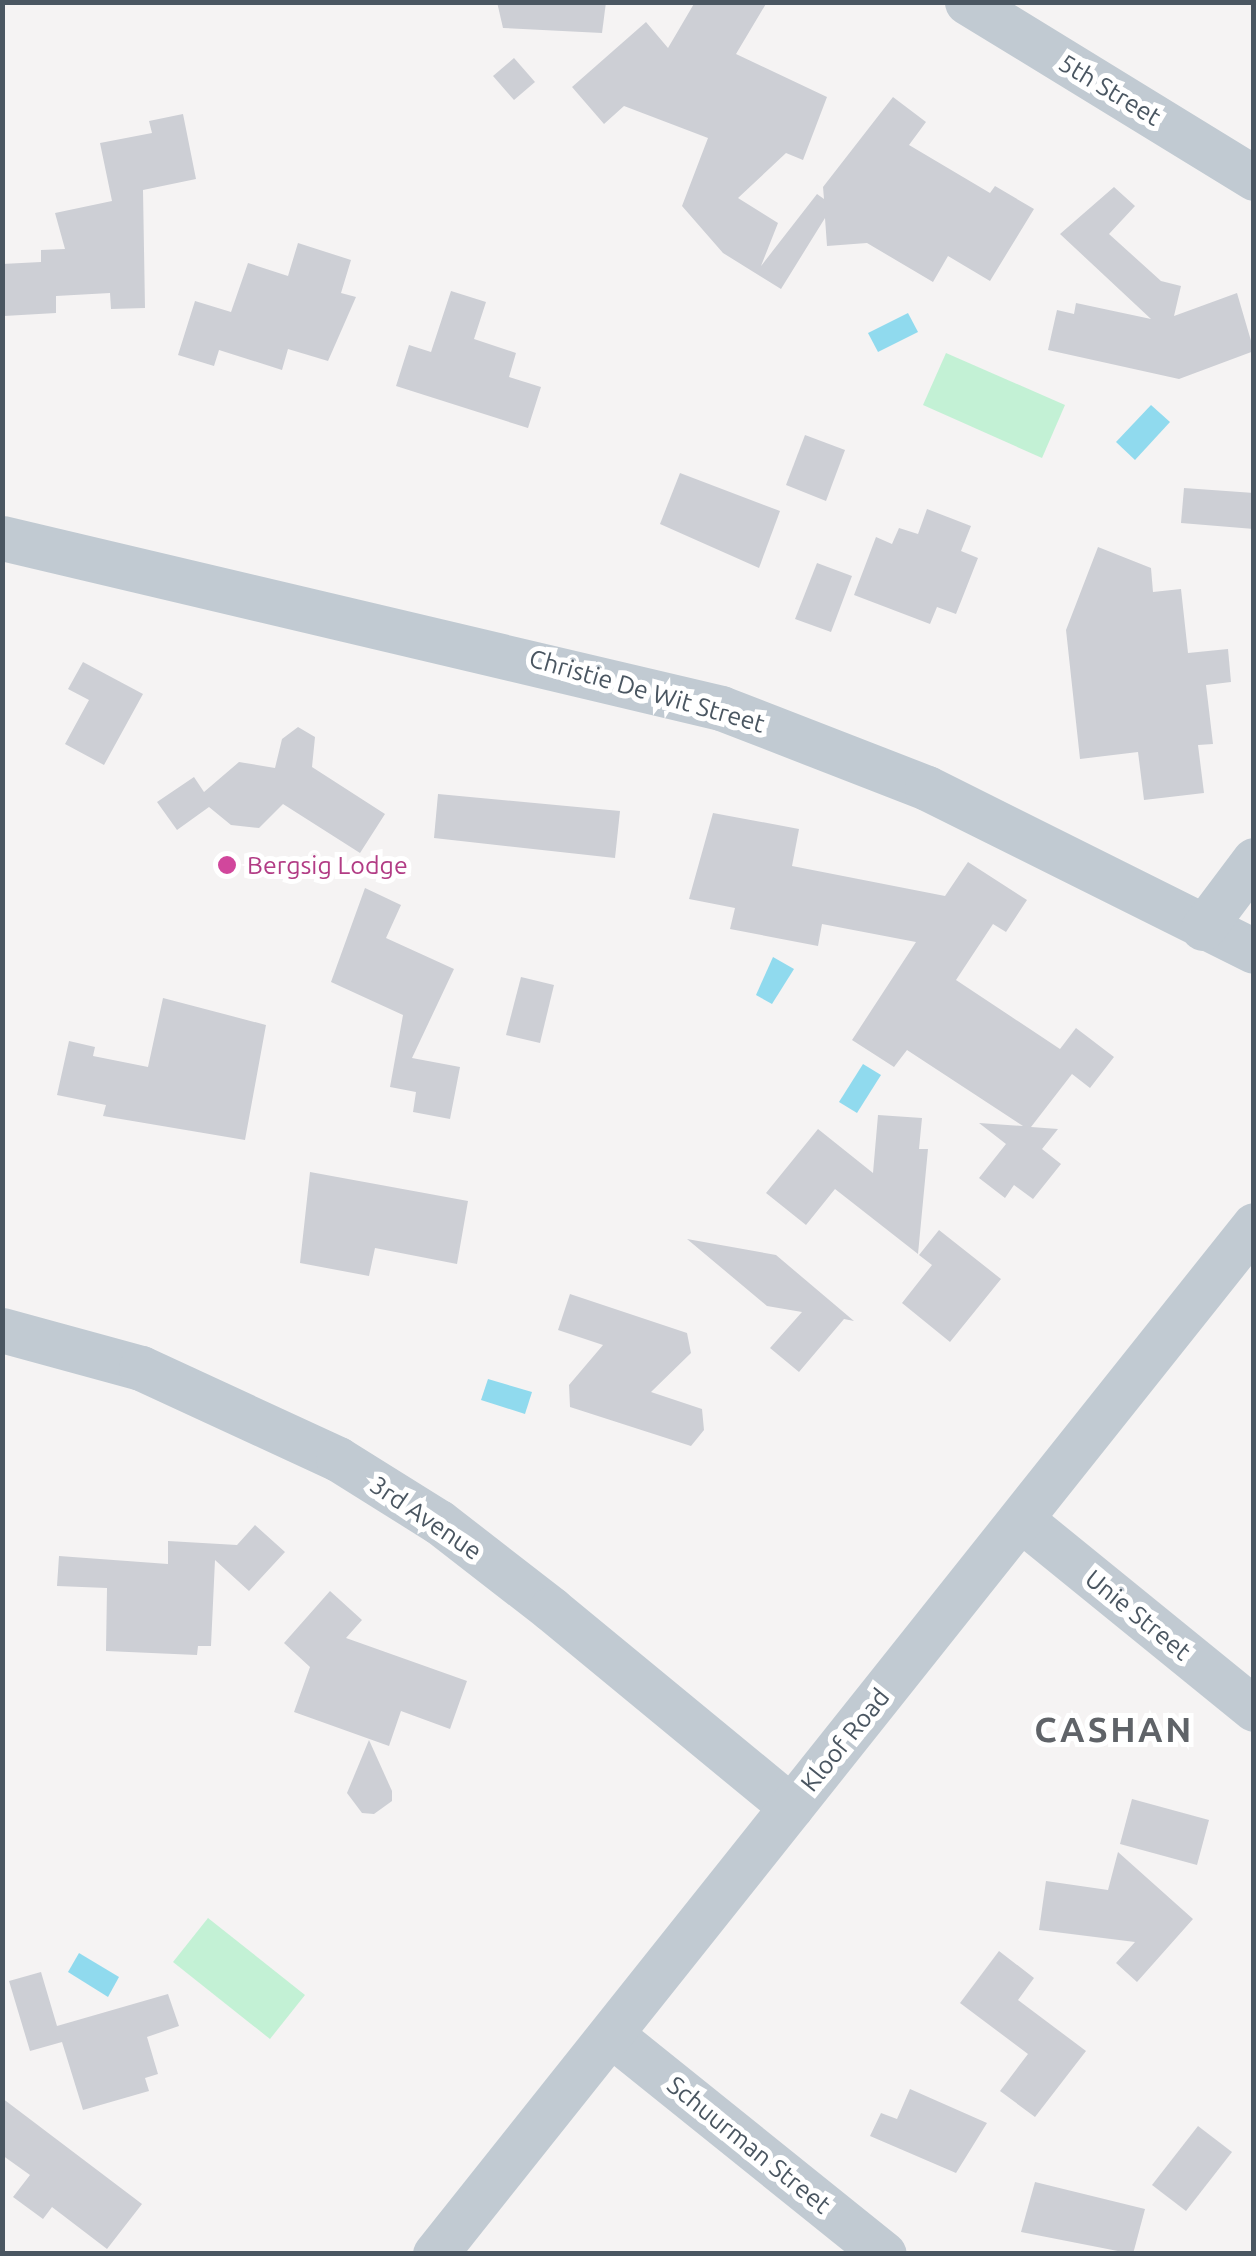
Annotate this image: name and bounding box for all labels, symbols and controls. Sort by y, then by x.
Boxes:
street label: 5th Street [1054,48,1166,132]
street label: Christie De Wit Street [526,643,768,739]
place label: Bergsig Lodge [247,850,408,880]
marker: Bergsig Lodge [216,854,238,876]
street label: 3rd Avenue [365,1470,487,1566]
street label: Unie Street [1079,1563,1197,1667]
street label: Kloof Road [794,1682,896,1798]
district label: CASHAN [1034,1708,1194,1750]
street label: Schuurman Street [661,2070,837,2220]

